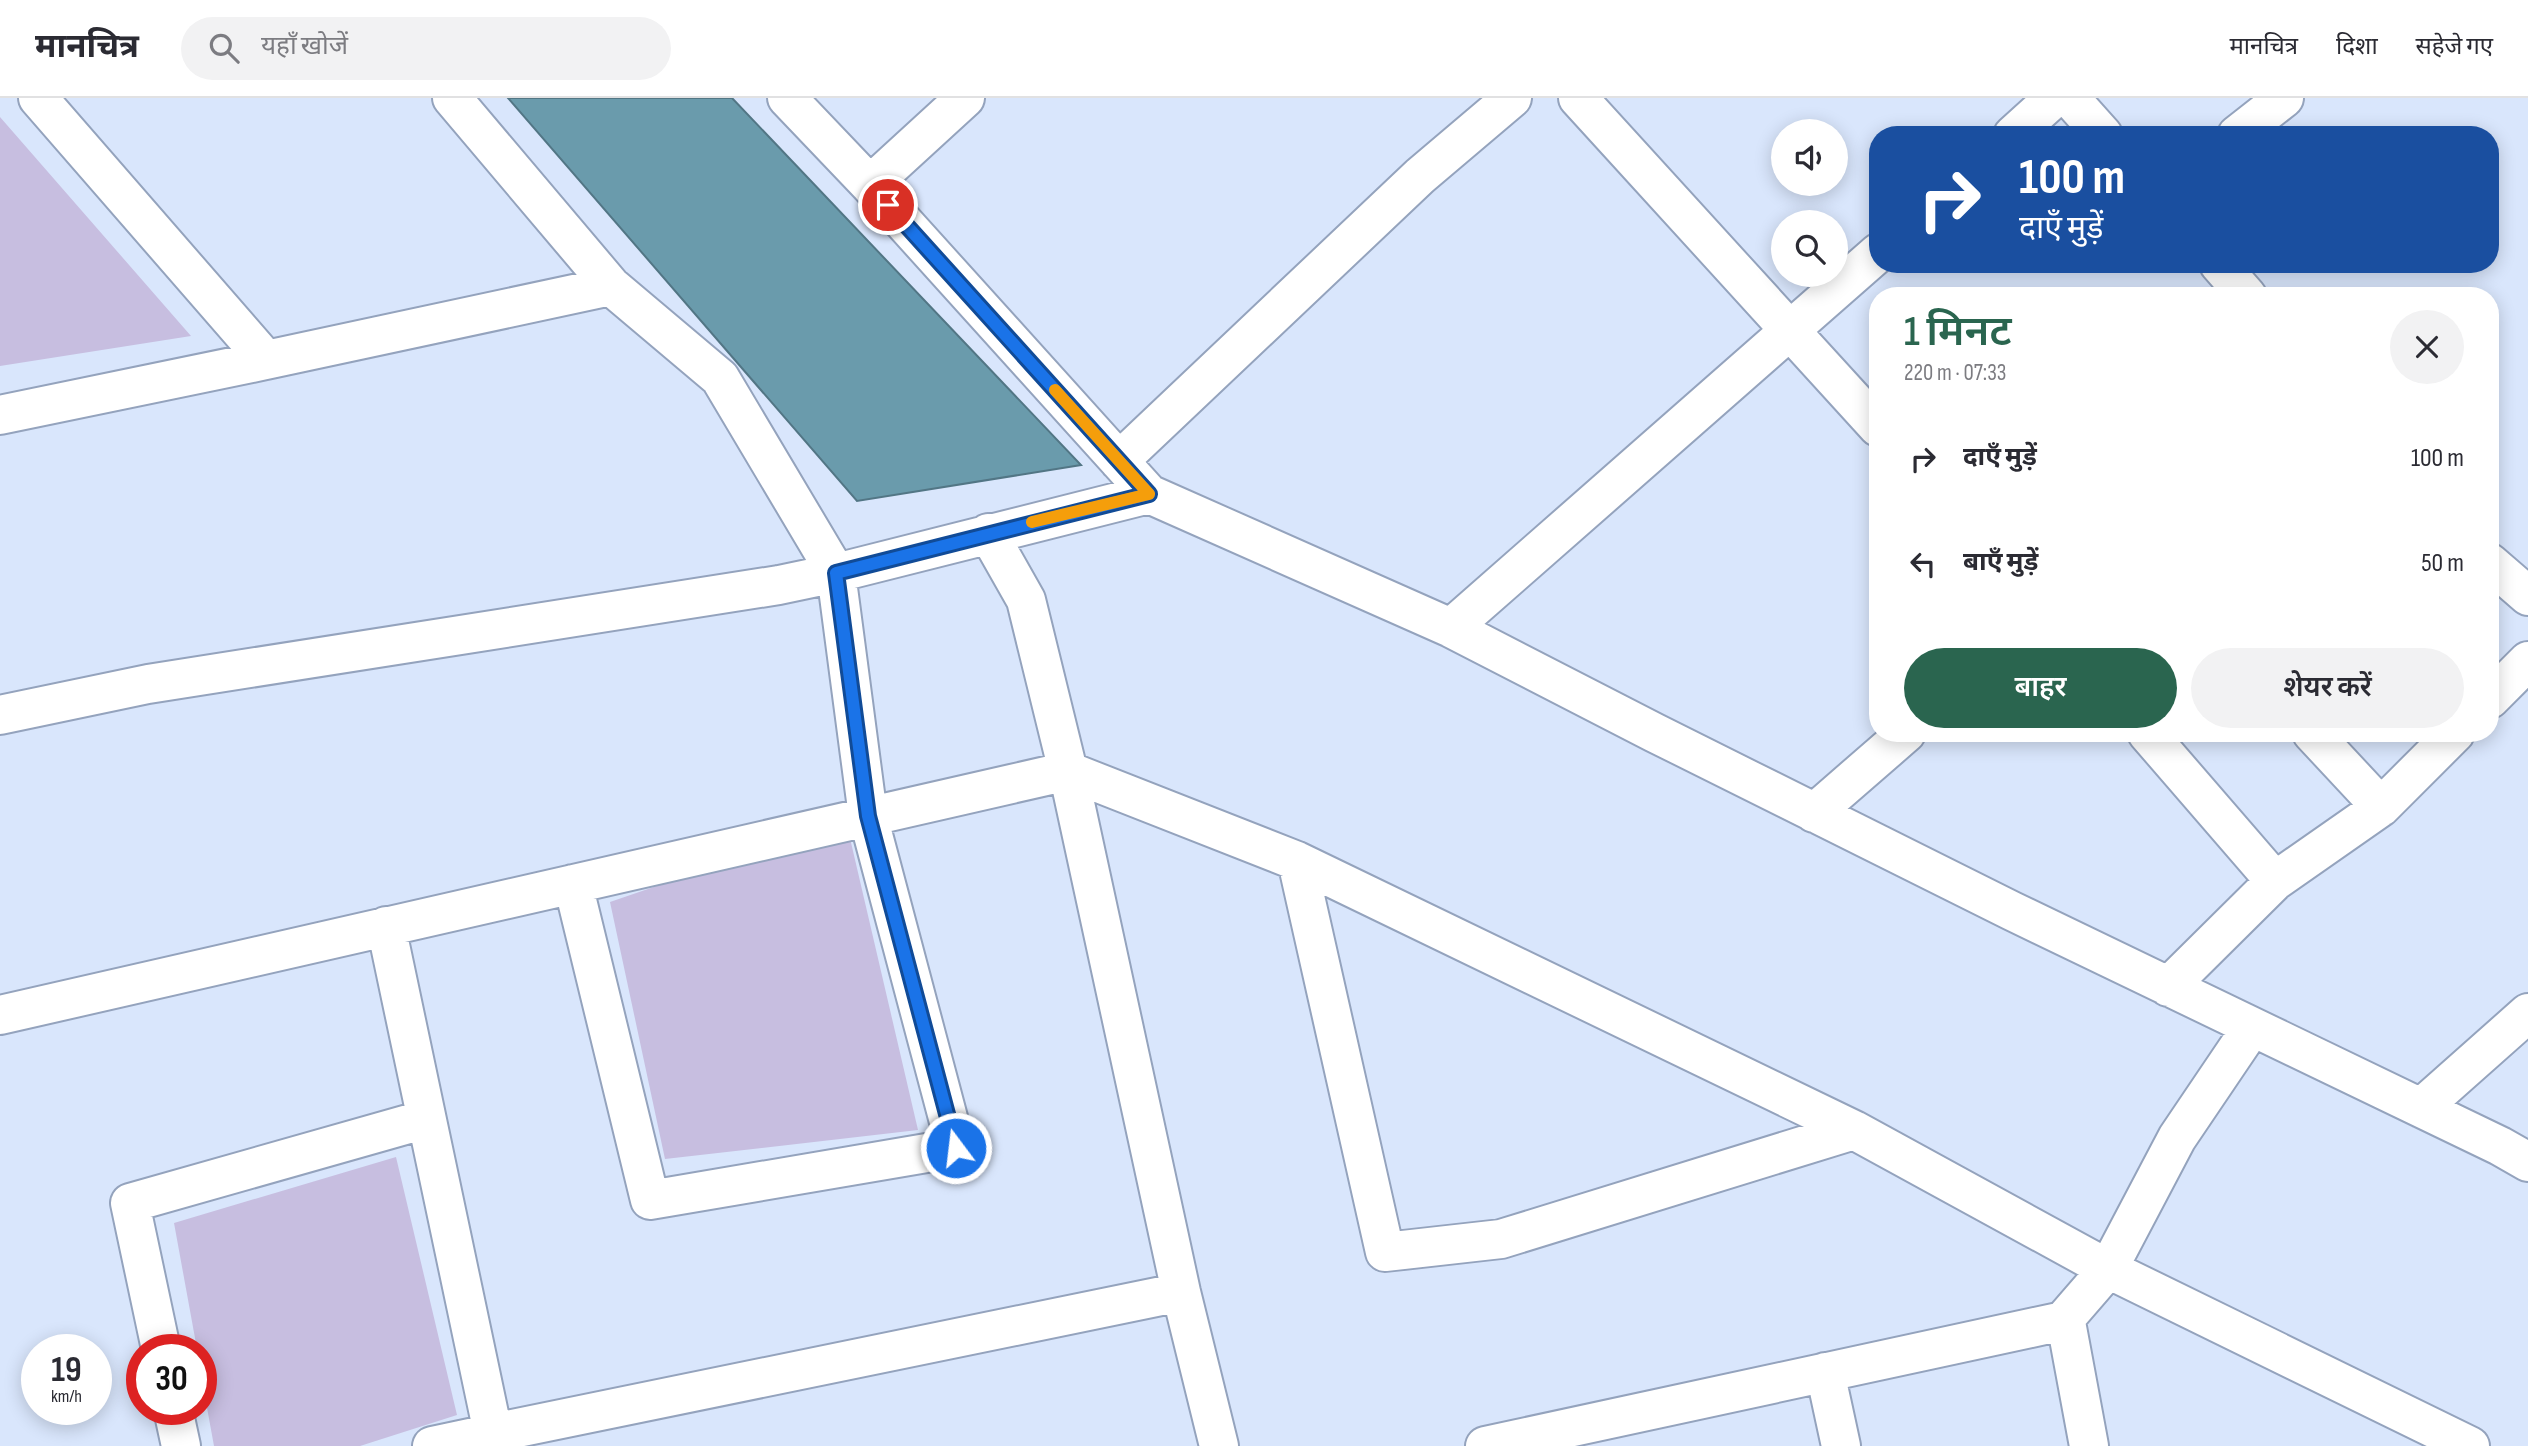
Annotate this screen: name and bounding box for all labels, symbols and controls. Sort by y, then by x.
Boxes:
search box [181,17,671,80]
text: मानचित्र [35,27,139,67]
icon: search [205,29,243,67]
text: यहाँ खोजें [261,31,348,62]
text: मानचित्र [2230,32,2298,61]
text: दिशा [2336,32,2378,61]
text: सहेजे गए [2416,32,2493,61]
map controls [1771,119,1848,287]
button: sound [1771,119,1848,196]
text: 100 m [2019,149,2125,208]
icon: right [1904,154,1995,245]
pin [858,175,918,235]
icon: arrive [869,186,907,224]
text: दाएँ मुड़ें [2019,209,2103,248]
button: search [1771,210,1848,287]
text: 1 मिनट [1904,307,2012,358]
button: close [2390,310,2464,384]
text: 220 m · 07:33 [1904,359,2006,387]
icon: right [1904,440,1942,478]
text: दाएँ मुड़ें [1963,442,2037,473]
text: 100 m [2411,443,2464,474]
icon: left [1904,545,1942,583]
text: बाएँ मुड़ें [1963,547,2038,578]
text: 50 m [2421,548,2464,579]
button: बाहर [1904,648,2177,728]
button: शेयर करें [2191,648,2464,728]
position arrow [919,1111,993,1185]
speed limit sign: 30 [126,1334,217,1425]
text: 19 [51,1349,82,1392]
text: km/h [51,1386,82,1407]

